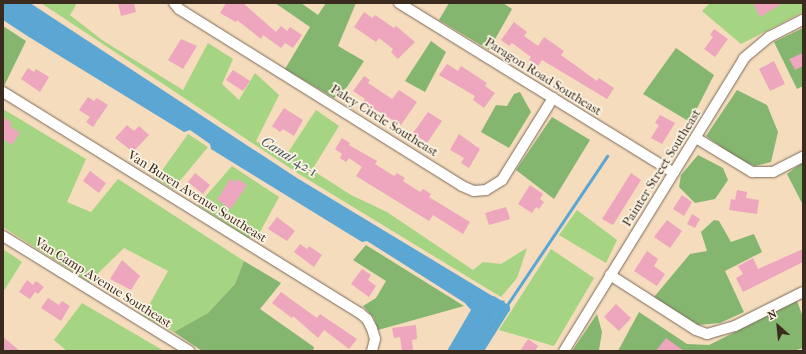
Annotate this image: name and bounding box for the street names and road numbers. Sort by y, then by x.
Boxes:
street label: Paragon Road Southeast [482,35,604,119]
street label: Paley Circle Southeast [327,82,441,160]
street label: Painter Street Southeast [619,106,705,230]
street label: Van Buren Avenue Southeast [125,148,269,246]
street label: Van Camp Avenue Southeast [32,234,174,332]

